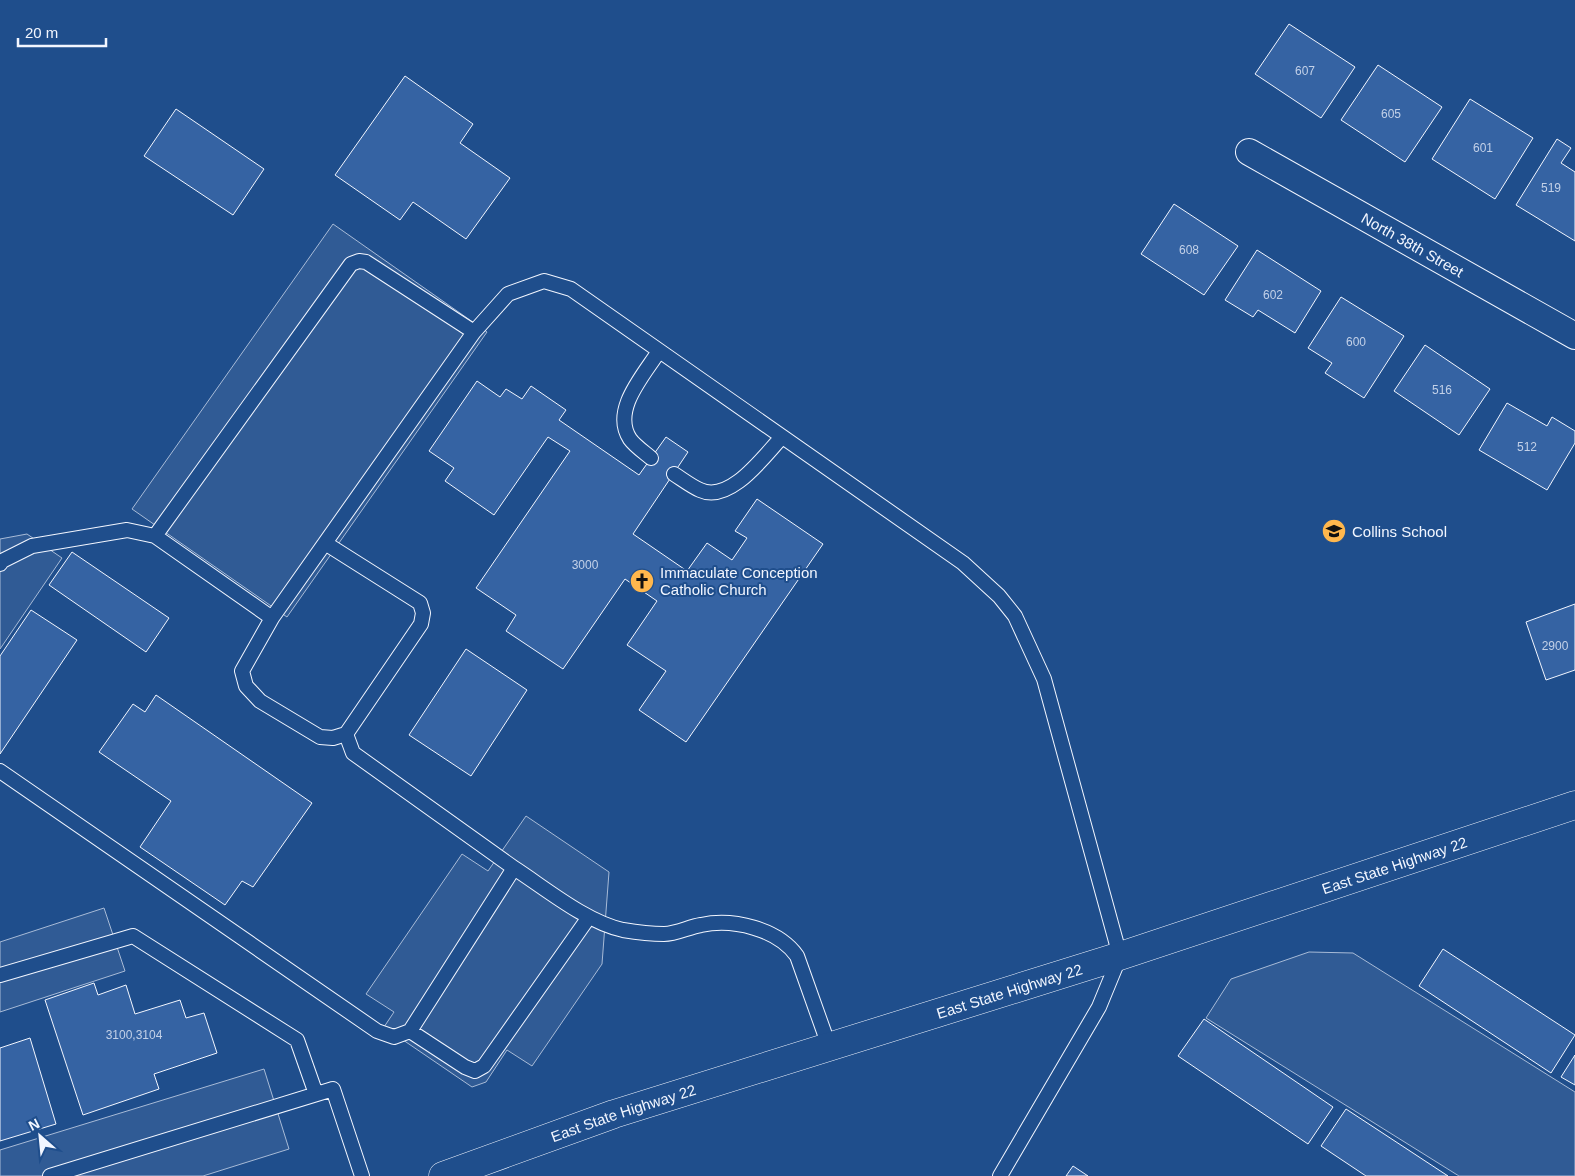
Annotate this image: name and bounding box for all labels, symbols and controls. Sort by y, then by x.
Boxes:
scale bar [18,15,105,47]
text: 20 m [25,24,58,41]
house number: 607 [1295,64,1315,78]
house number: 605 [1381,107,1401,121]
house number: 601 [1473,141,1493,155]
house number: 519 [1541,181,1561,195]
street label: North 38th Street [1359,209,1467,280]
house number: 608 [1179,243,1199,257]
house number: 602 [1263,288,1283,302]
house number: 600 [1346,335,1366,349]
house number: 516 [1432,383,1452,397]
house number: 512 [1517,440,1537,454]
school or university icon: Collins School [1321,518,1347,544]
place label: Collins School [1352,523,1447,540]
house number: 3000 [572,558,599,572]
place label: Immaculate Conception Catholic Church [660,564,818,598]
church icon: Immaculate Conception Catholic Church [629,568,655,594]
house number: 2900 [1542,639,1569,653]
street label: East State Highway 22 [1320,833,1469,897]
street label: East State Highway 22 [934,960,1084,1021]
house number: 3100,3104 [106,1028,163,1042]
street label: East State Highway 22 [548,1081,698,1145]
north arrow [15,1111,65,1161]
text: N [26,1115,42,1134]

